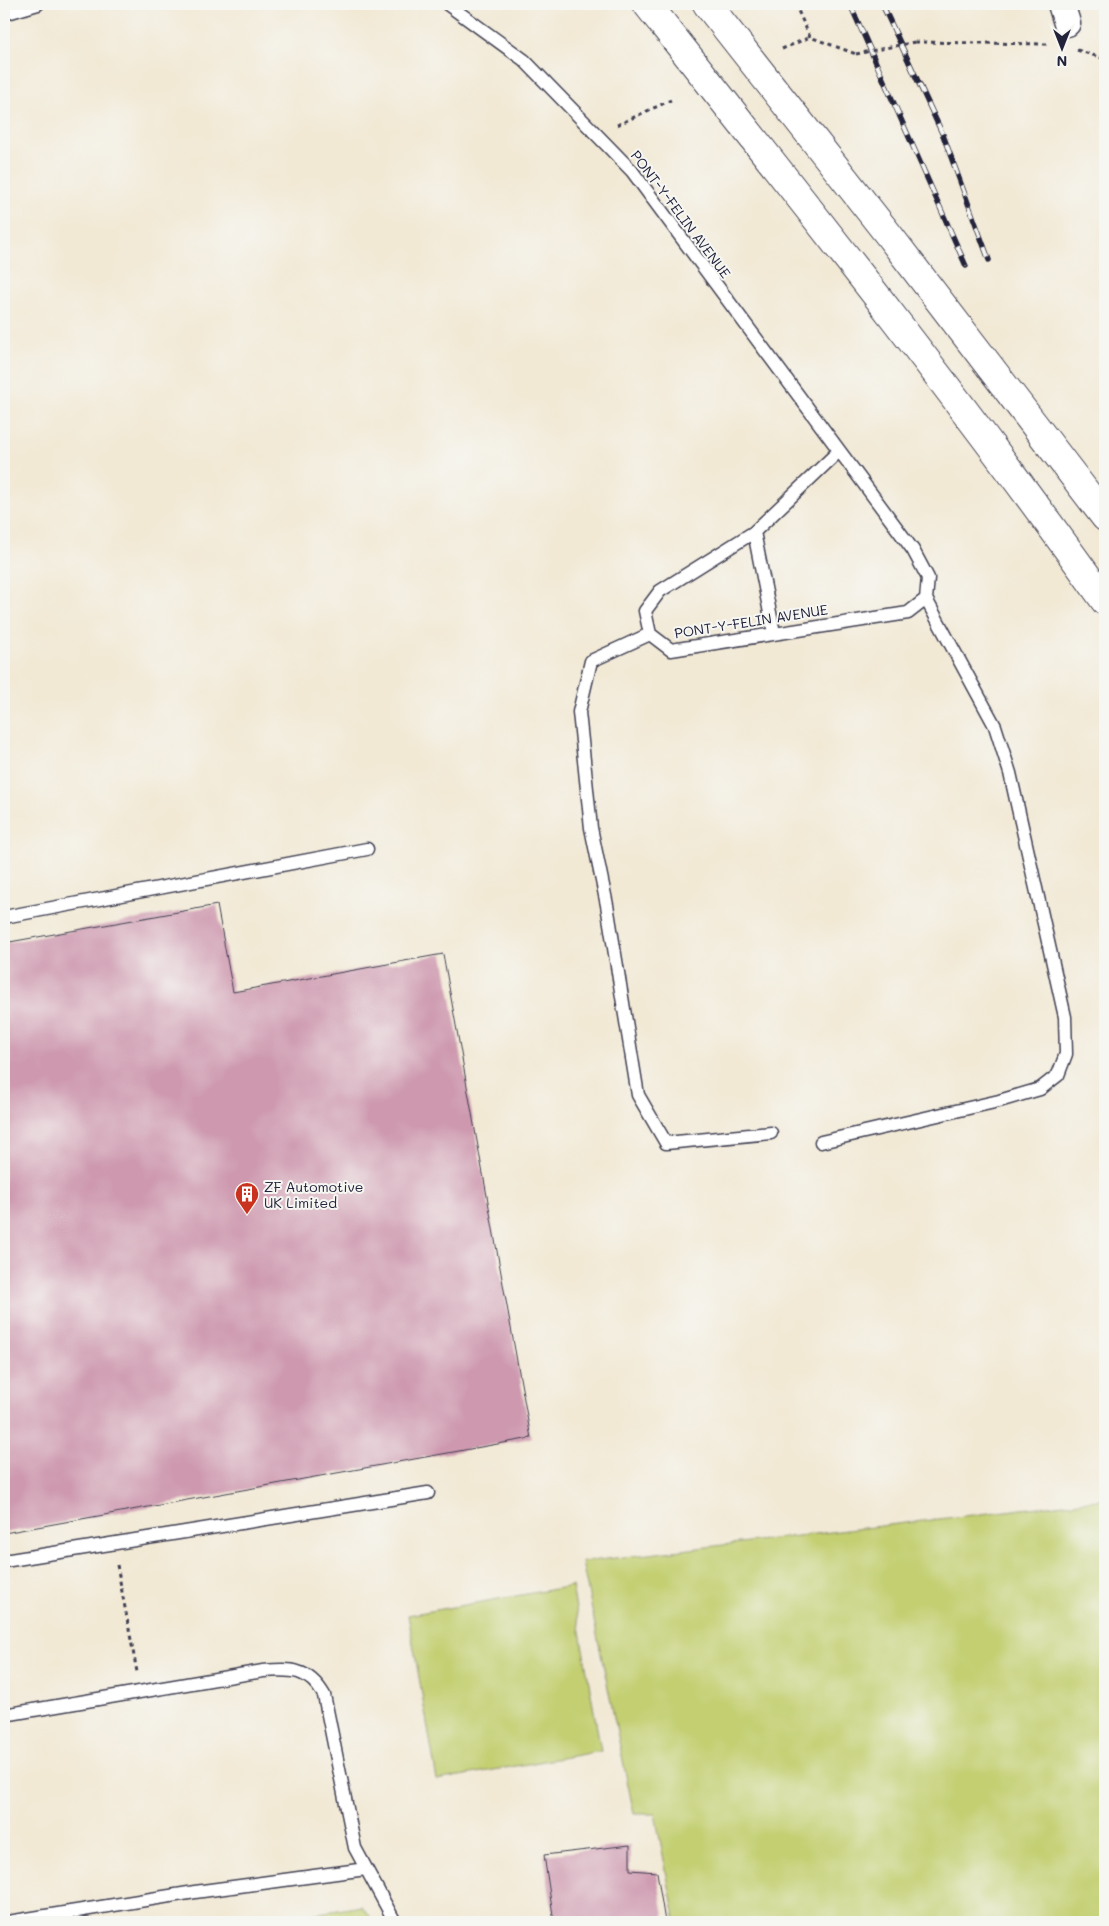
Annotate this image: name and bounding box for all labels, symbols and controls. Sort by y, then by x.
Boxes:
north arrow [1036,22,1086,72]
text: N [1057,52,1067,71]
street label: PONT-Y-FELIN AVENUE [627,146,735,282]
street label: PONT-Y-FELIN AVENUE [673,599,829,643]
place label: ZF Automotive UK Limited [264,1177,364,1212]
building icon: ZF Automotive UK Limited [234,1181,260,1215]

